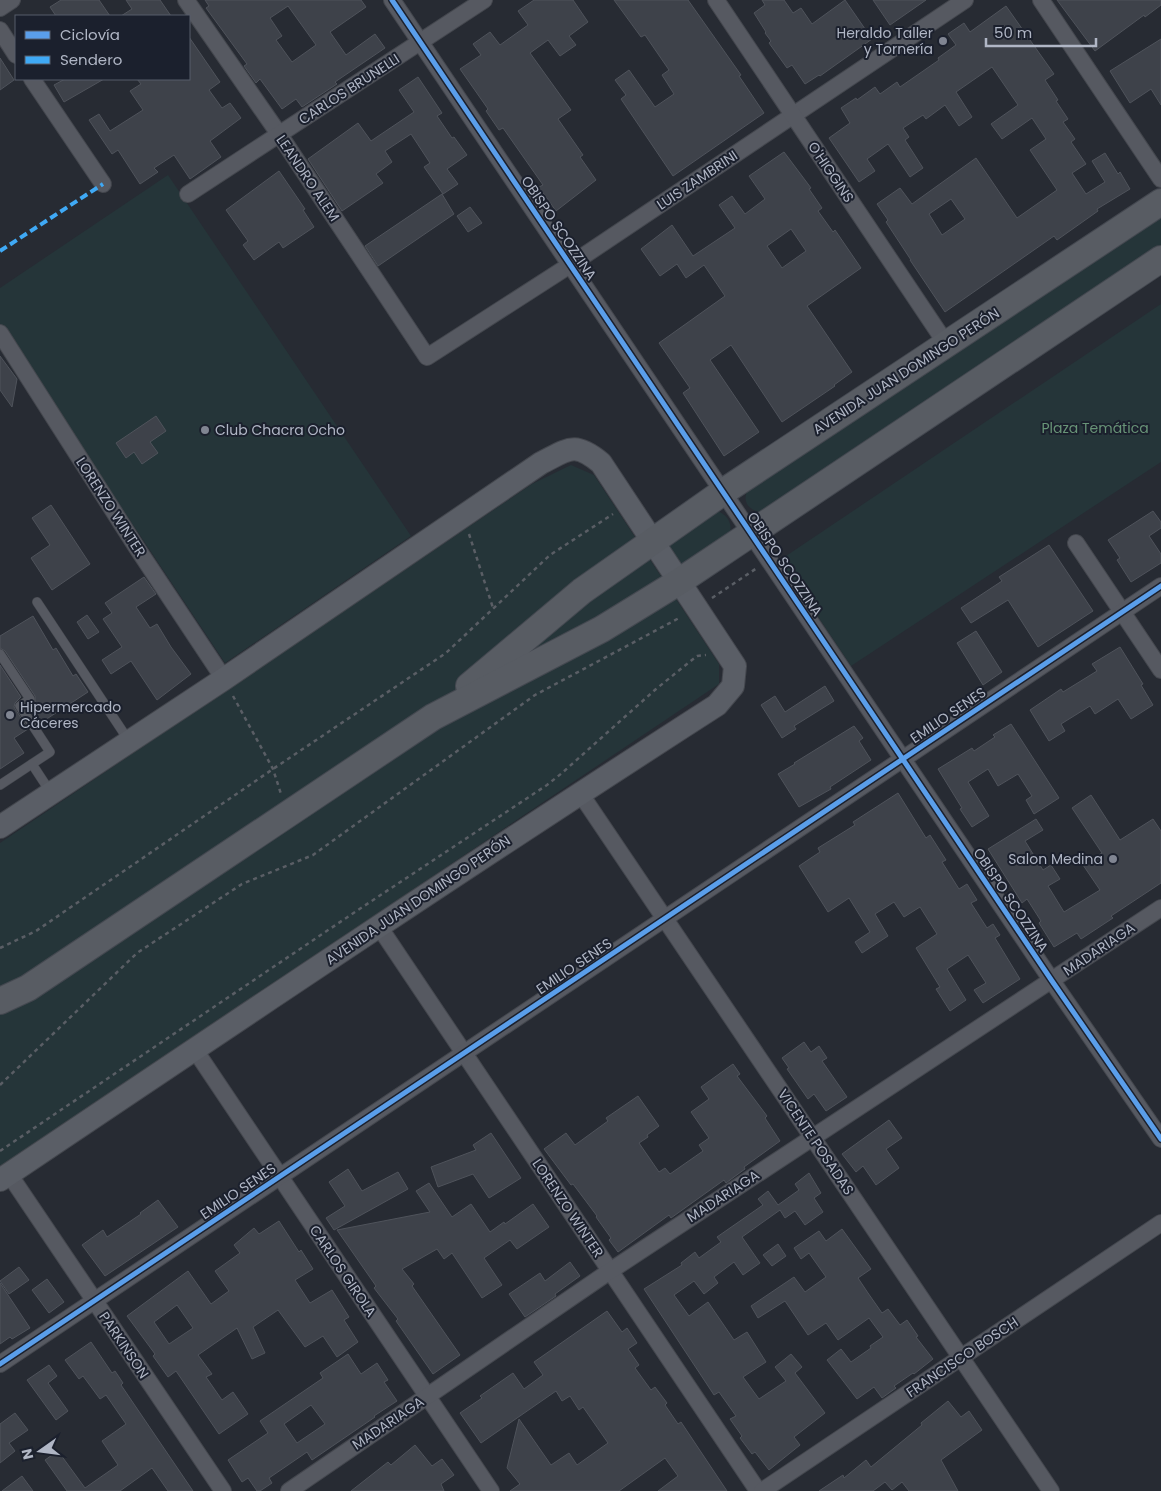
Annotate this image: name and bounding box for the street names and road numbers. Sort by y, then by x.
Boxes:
street label: CARLOS BRUNELLI [295,49,403,129]
street label: LEANDRO ALEM [272,131,344,225]
street label: O'HIGGINS [803,138,859,206]
street label: LUIS ZAMBRINI [653,145,741,215]
street label: OBISPO SCOZZINA [517,172,601,284]
street label: AVENIDA JUAN DOMINGO PERÓN [809,303,1003,439]
street label: LORENZO WINTER [71,453,151,561]
street label: OBISPO SCOZZINA [743,508,827,620]
street label: EMILIO SENES [906,682,990,748]
street label: AVENIDA JUAN DOMINGO PERÓN [322,831,514,969]
street label: OBISPO SCOZZINA [969,844,1053,956]
street label: MADARIAGA [1059,918,1139,980]
street label: EMILIO SENES [532,933,616,999]
street label: VICENTE POSADAS [773,1085,859,1199]
street label: LORENZO WINTER [528,1155,608,1261]
street label: EMILIO SENES [196,1158,280,1224]
street label: MADARIAGA [683,1165,763,1227]
street label: CARLOS GIROLA [305,1221,381,1321]
street label: PARKINSON [94,1308,154,1382]
street label: FRANCISCO BOSCH [902,1312,1022,1402]
street label: MADARIAGA [348,1392,428,1454]

